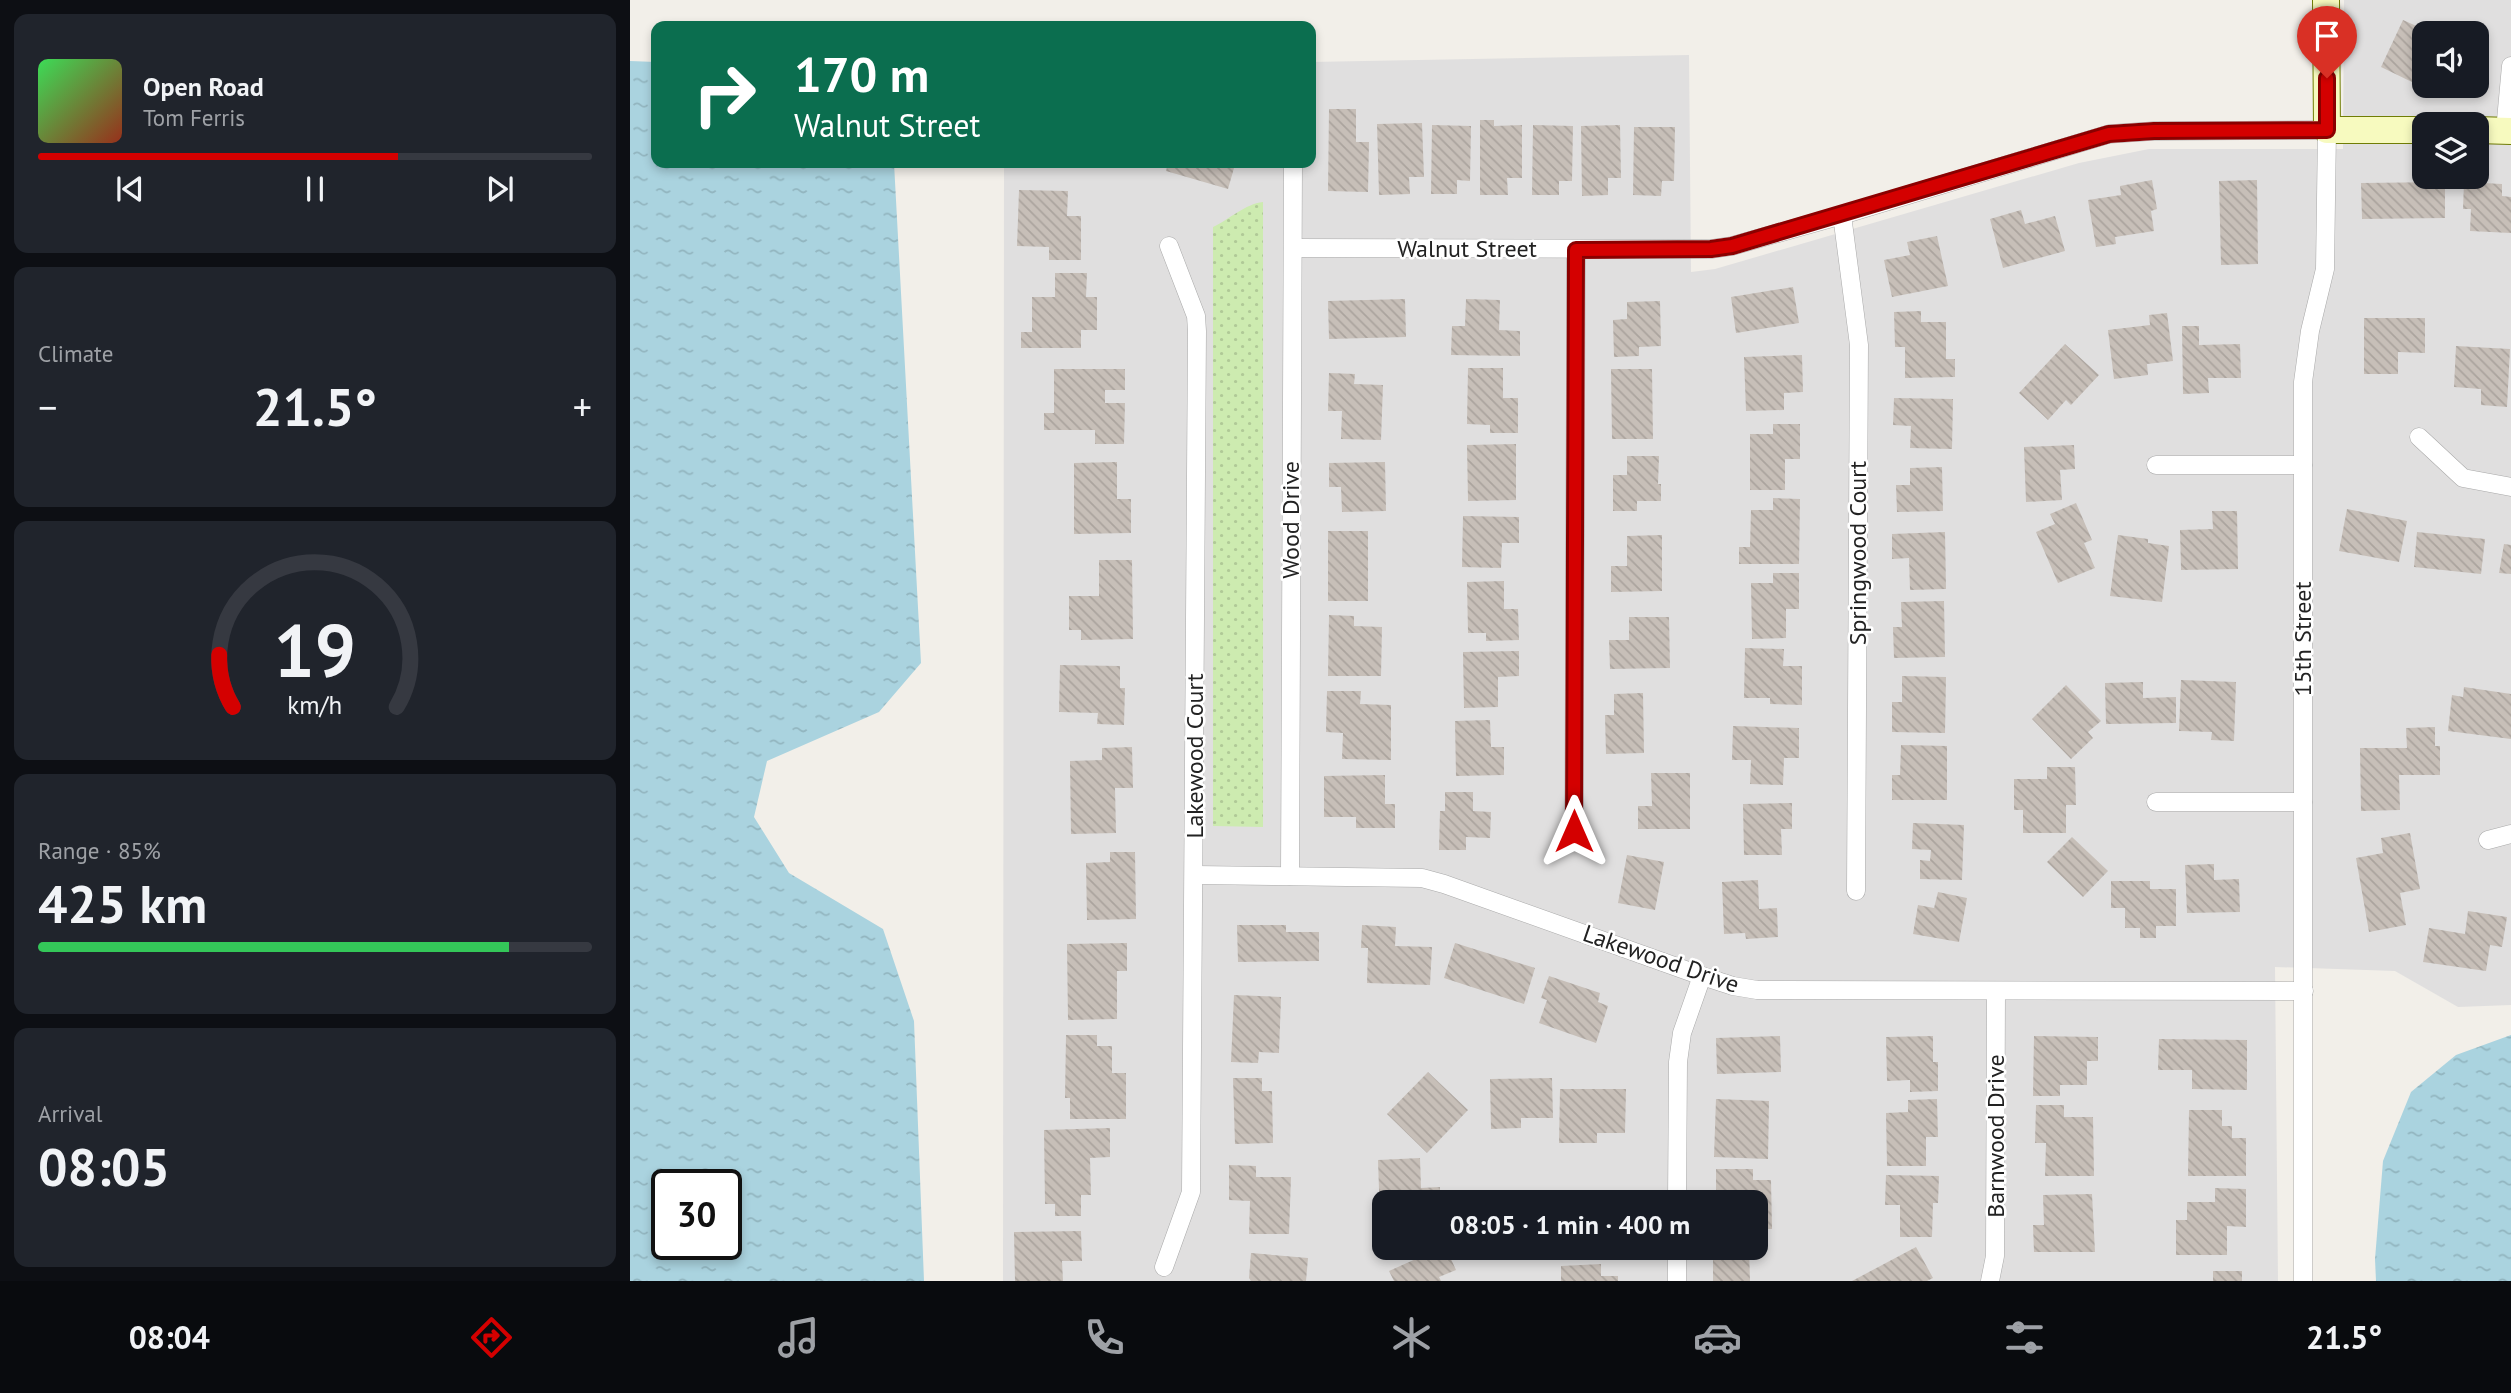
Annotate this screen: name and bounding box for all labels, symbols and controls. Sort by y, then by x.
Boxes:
pin [2297,6,2357,78]
icon: arrive [2308,17,2346,55]
map controls [2412,21,2489,189]
button: sound [2412,21,2489,98]
text: 170 m [794,42,929,106]
icon: right [679,49,770,140]
text: Open Road [143,70,264,103]
text: Tom Ferris [143,103,245,132]
text: Walnut Street [794,104,980,146]
button: layers [2412,112,2489,189]
icon: previous [111,170,149,208]
icon: pause [296,170,334,208]
icon: next [481,170,519,208]
street label: Walnut Street [1397,233,1537,264]
text: Climate [38,339,113,368]
text: 21.5° [253,373,377,440]
text: − [38,382,57,431]
text: + [573,382,592,431]
street label: Wood Drive [1275,461,1306,579]
street label: Springwood Court [1842,461,1873,645]
street label: 15th Street [2287,581,2318,697]
text: 19 [274,603,356,697]
street label: Lakewood Court [1179,673,1210,839]
text: km/h [288,688,342,720]
position arrow [1537,794,1611,868]
text: Range · 85% [38,836,161,865]
text: 425 km [38,870,207,937]
street label: Lakewood Drive [1579,917,1743,1000]
street label: Barnwood Drive [1980,1054,2011,1218]
text: Arrival [38,1099,102,1128]
text: 08:05 [38,1133,170,1200]
speed limit sign: 30 [651,1169,742,1260]
text: 08:05 · 1 min · 400 m [1450,1208,1690,1241]
icon: directions [467,1313,516,1362]
icon: music [774,1313,823,1362]
icon: phone [1080,1313,1129,1362]
icon: climate [1387,1313,1436,1362]
icon: car [1693,1313,1742,1362]
icon: filters [2000,1313,2049,1362]
text: 08:04 [129,1316,210,1358]
text: 21.5° [2306,1316,2382,1358]

